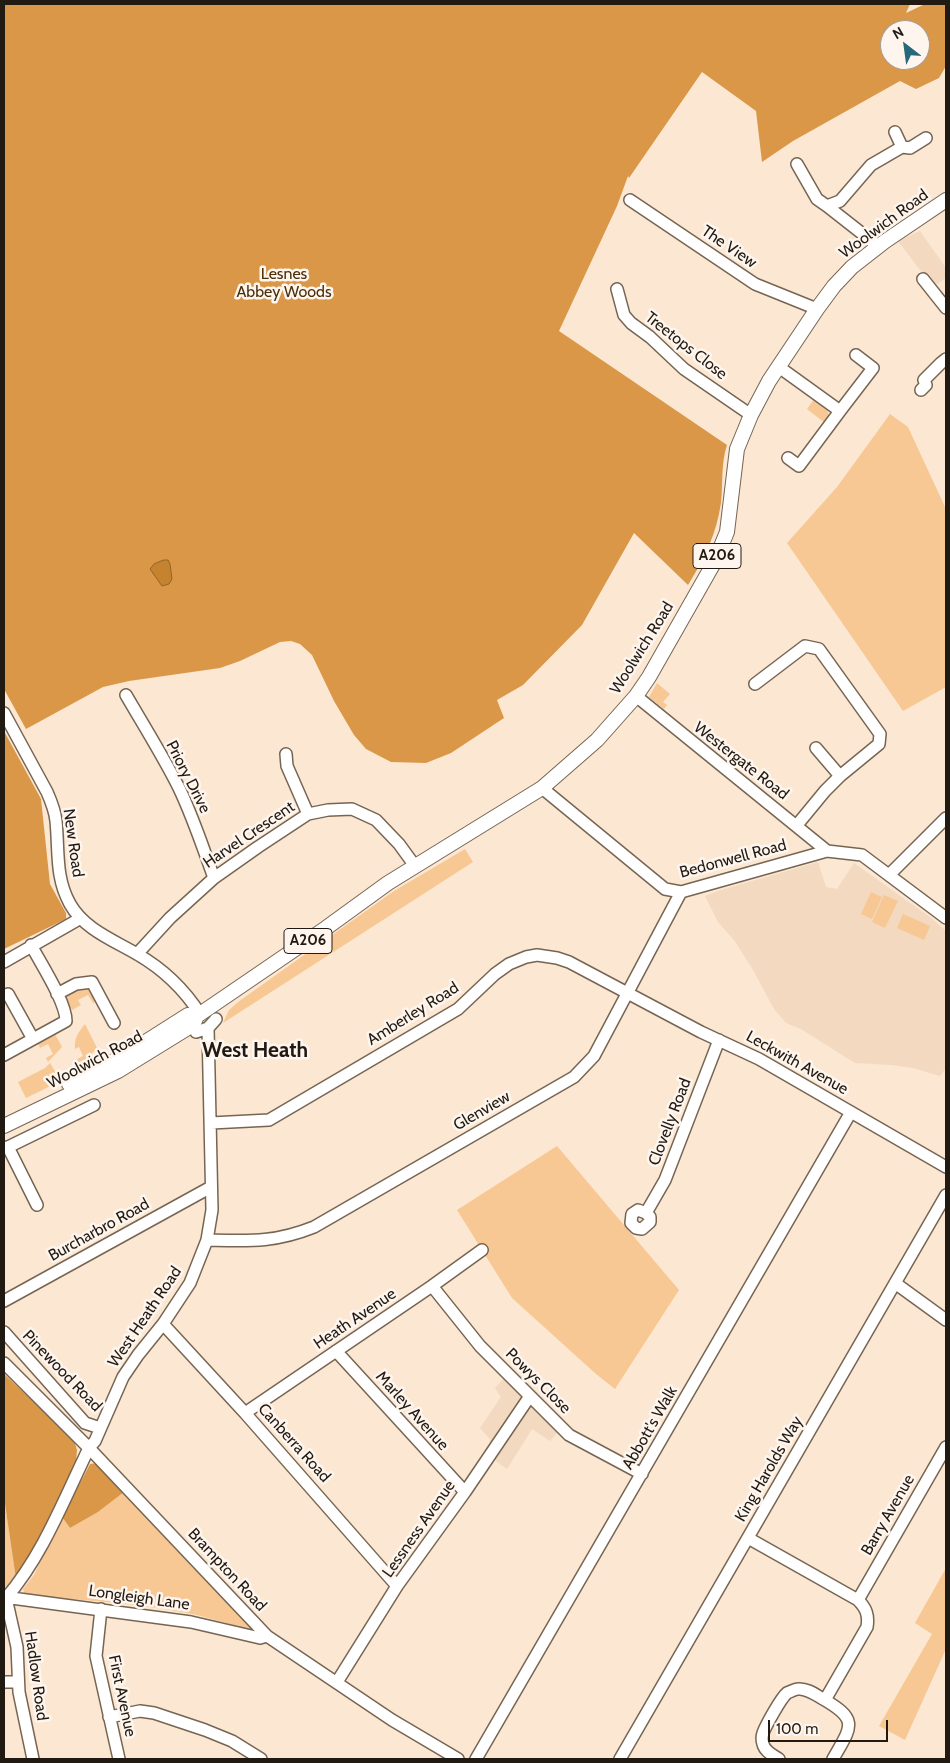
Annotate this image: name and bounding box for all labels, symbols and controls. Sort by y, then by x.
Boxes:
north arrow [880,20,930,70]
text: N [889,23,907,43]
street label: Woolwich Road [836,185,932,263]
street label: The View [698,222,760,272]
park label: Lesnes Abbey Woods [236,264,332,302]
street label: Treetops Close [641,308,731,384]
road number: A206 [693,544,741,568]
street label: Woolwich Road [606,598,678,698]
street label: Westergate Road [690,718,792,804]
street label: Priory Drive [162,737,214,817]
street label: Harvel Crescent [200,797,298,873]
street label: New Road [59,807,87,879]
street label: Bedonwell Road [677,836,789,882]
road number: A206 [284,928,332,954]
street label: Amberley Road [364,978,462,1050]
street label: Woolwich Road [44,1027,146,1093]
street label: Leckwith Avenue [743,1027,851,1099]
district label: West Heath [202,1038,308,1064]
street label: Clovelly Road [645,1076,695,1168]
street label: Glenview [450,1087,514,1135]
street label: Burcharbro Road [45,1194,153,1266]
street label: West Heath Road [104,1263,186,1371]
street label: Heath Avenue [310,1284,400,1354]
street label: Pinewood Road [18,1326,106,1416]
street label: Powys Close [501,1344,575,1418]
street label: Marley Avenue [371,1367,453,1455]
street label: Abbott's Walk [618,1383,682,1473]
street label: Canberra Road [254,1400,334,1486]
street label: King Harolds Way [731,1413,807,1525]
street label: Barry Avenue [857,1471,919,1559]
street label: Lessness Avenue [378,1477,460,1581]
street label: Brampton Road [184,1525,270,1615]
street label: Longleigh Lane [87,1581,191,1615]
street label: Hadlow Road [20,1630,52,1722]
street label: First Avenue [104,1653,140,1739]
scale bar [770,1710,890,1742]
text: 100 m [776,1720,818,1738]

